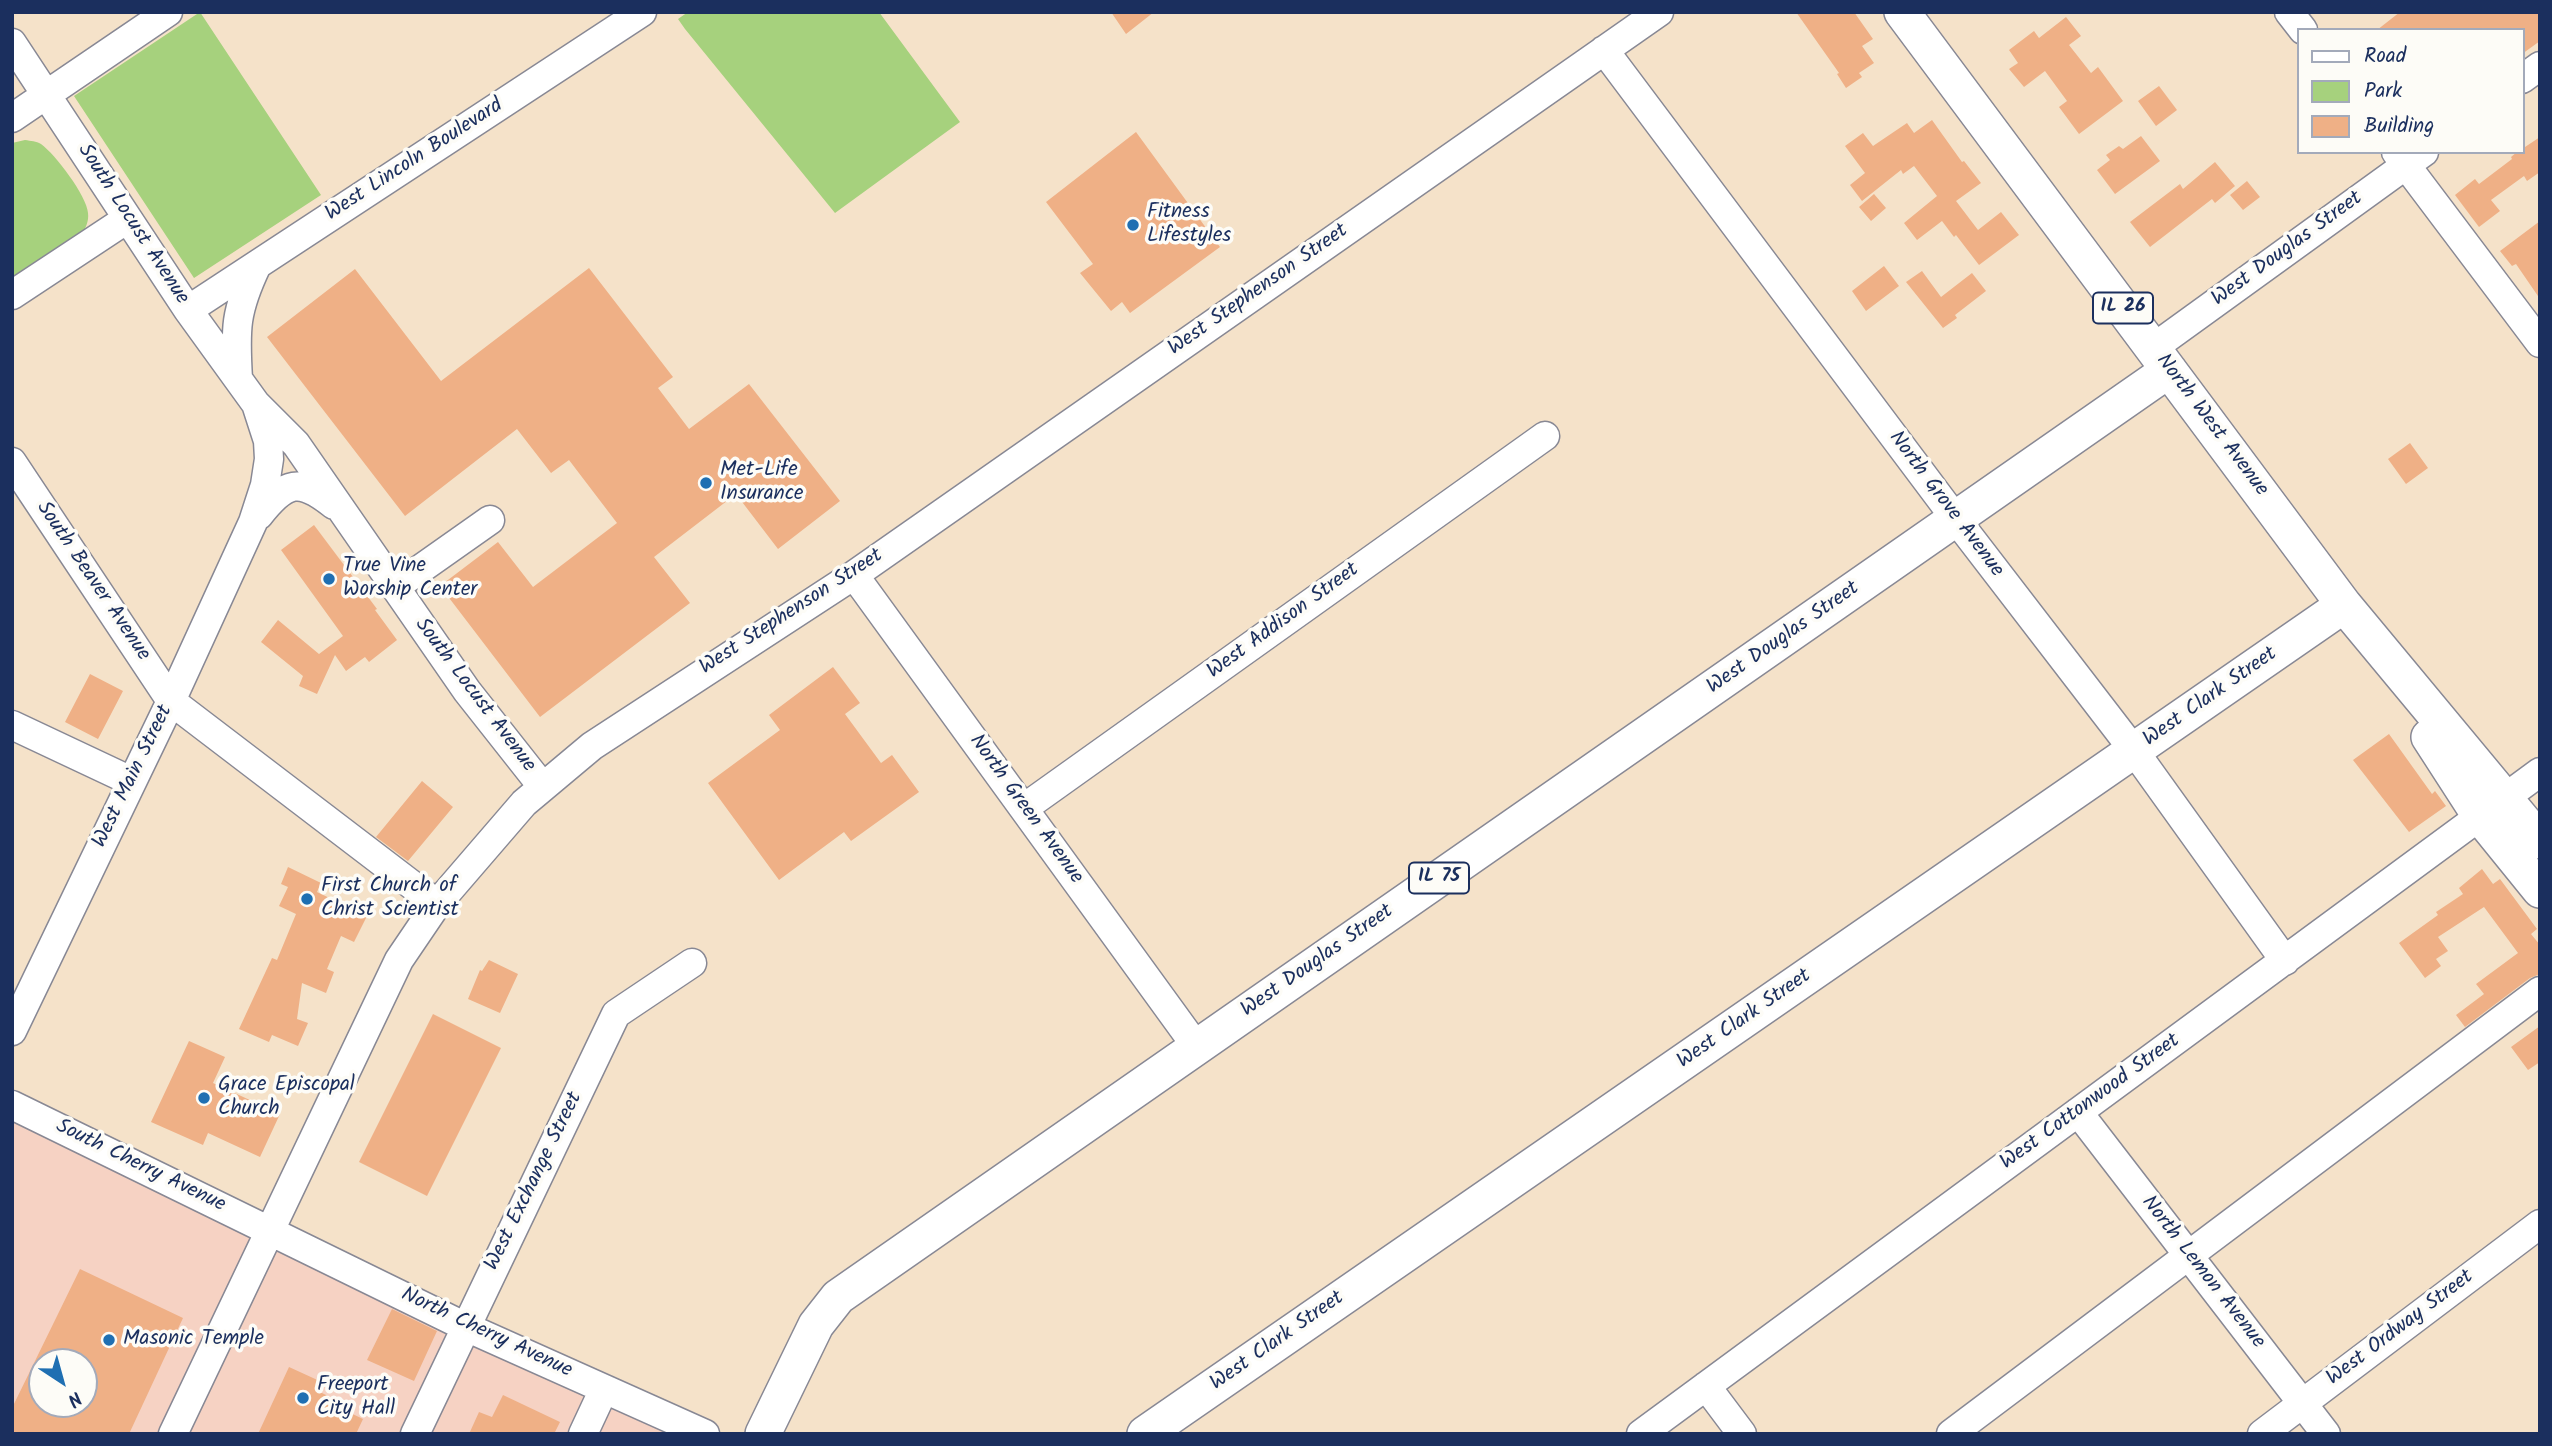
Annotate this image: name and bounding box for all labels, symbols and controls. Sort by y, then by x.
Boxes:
legend [2296,28,2524,154]
text: Road [2364,40,2406,73]
text: Park [2364,75,2402,108]
street label: West Lincoln Boulevard [322,94,508,228]
text: Building [2364,110,2434,143]
street label: South Locust Avenue [71,140,193,310]
street label: West Douglas Street [2208,187,2368,313]
place label: Fitness Lifestyles [1147,200,1231,250]
marker: Fitness Lifestyles [1125,217,1141,233]
street label: West Stephenson Street [1164,219,1354,363]
road number: IL 26 [2093,292,2153,324]
street label: North West Avenue [2149,350,2273,502]
street label: North Grove Avenue [1882,427,2008,583]
place label: Met-Life Insurance [720,458,804,508]
marker: Met-Life Insurance [698,475,714,491]
street label: South Beaver Avenue [29,498,155,666]
street label: West Stephenson Street [696,544,888,682]
place label: True Vine Worship Center [343,554,477,604]
street label: West Addison Street [1203,558,1365,686]
marker: True Vine Worship Center [321,571,337,587]
street label: West Douglas Street [1703,577,1865,701]
street label: South Locust Avenue [408,614,540,778]
street label: West Clark Street [2139,643,2283,753]
street label: West Main Street [89,702,179,852]
street label: North Green Avenue [962,730,1088,890]
road number: IL 75 [1409,862,1469,894]
place label: First Church of Christ Scientist [321,874,459,924]
marker: First Church of Christ Scientist [299,891,315,907]
street label: West Douglas Street [1237,900,1399,1024]
street label: West Clark Street [1673,965,1817,1075]
street label: West Cottonwood Street [1996,1029,2186,1177]
place label: Grace Episcopal Church [218,1073,355,1123]
street label: West Exchange Street [481,1089,589,1275]
marker: Grace Episcopal Church [196,1090,212,1106]
street label: South Cherry Avenue [51,1115,229,1219]
street label: North Lemon Avenue [2134,1192,2270,1354]
street label: West Ordway Street [2323,1266,2479,1392]
street label: North Cherry Avenue [396,1283,576,1385]
street label: West Clark Street [1206,1287,1350,1397]
place label: Masonic Temple [123,1327,264,1353]
marker: Masonic Temple [101,1332,117,1348]
north arrow [28,1348,98,1418]
place label: Freeport City Hall [317,1373,395,1423]
text: N [60,1383,88,1414]
marker: Freeport City Hall [295,1390,311,1406]

